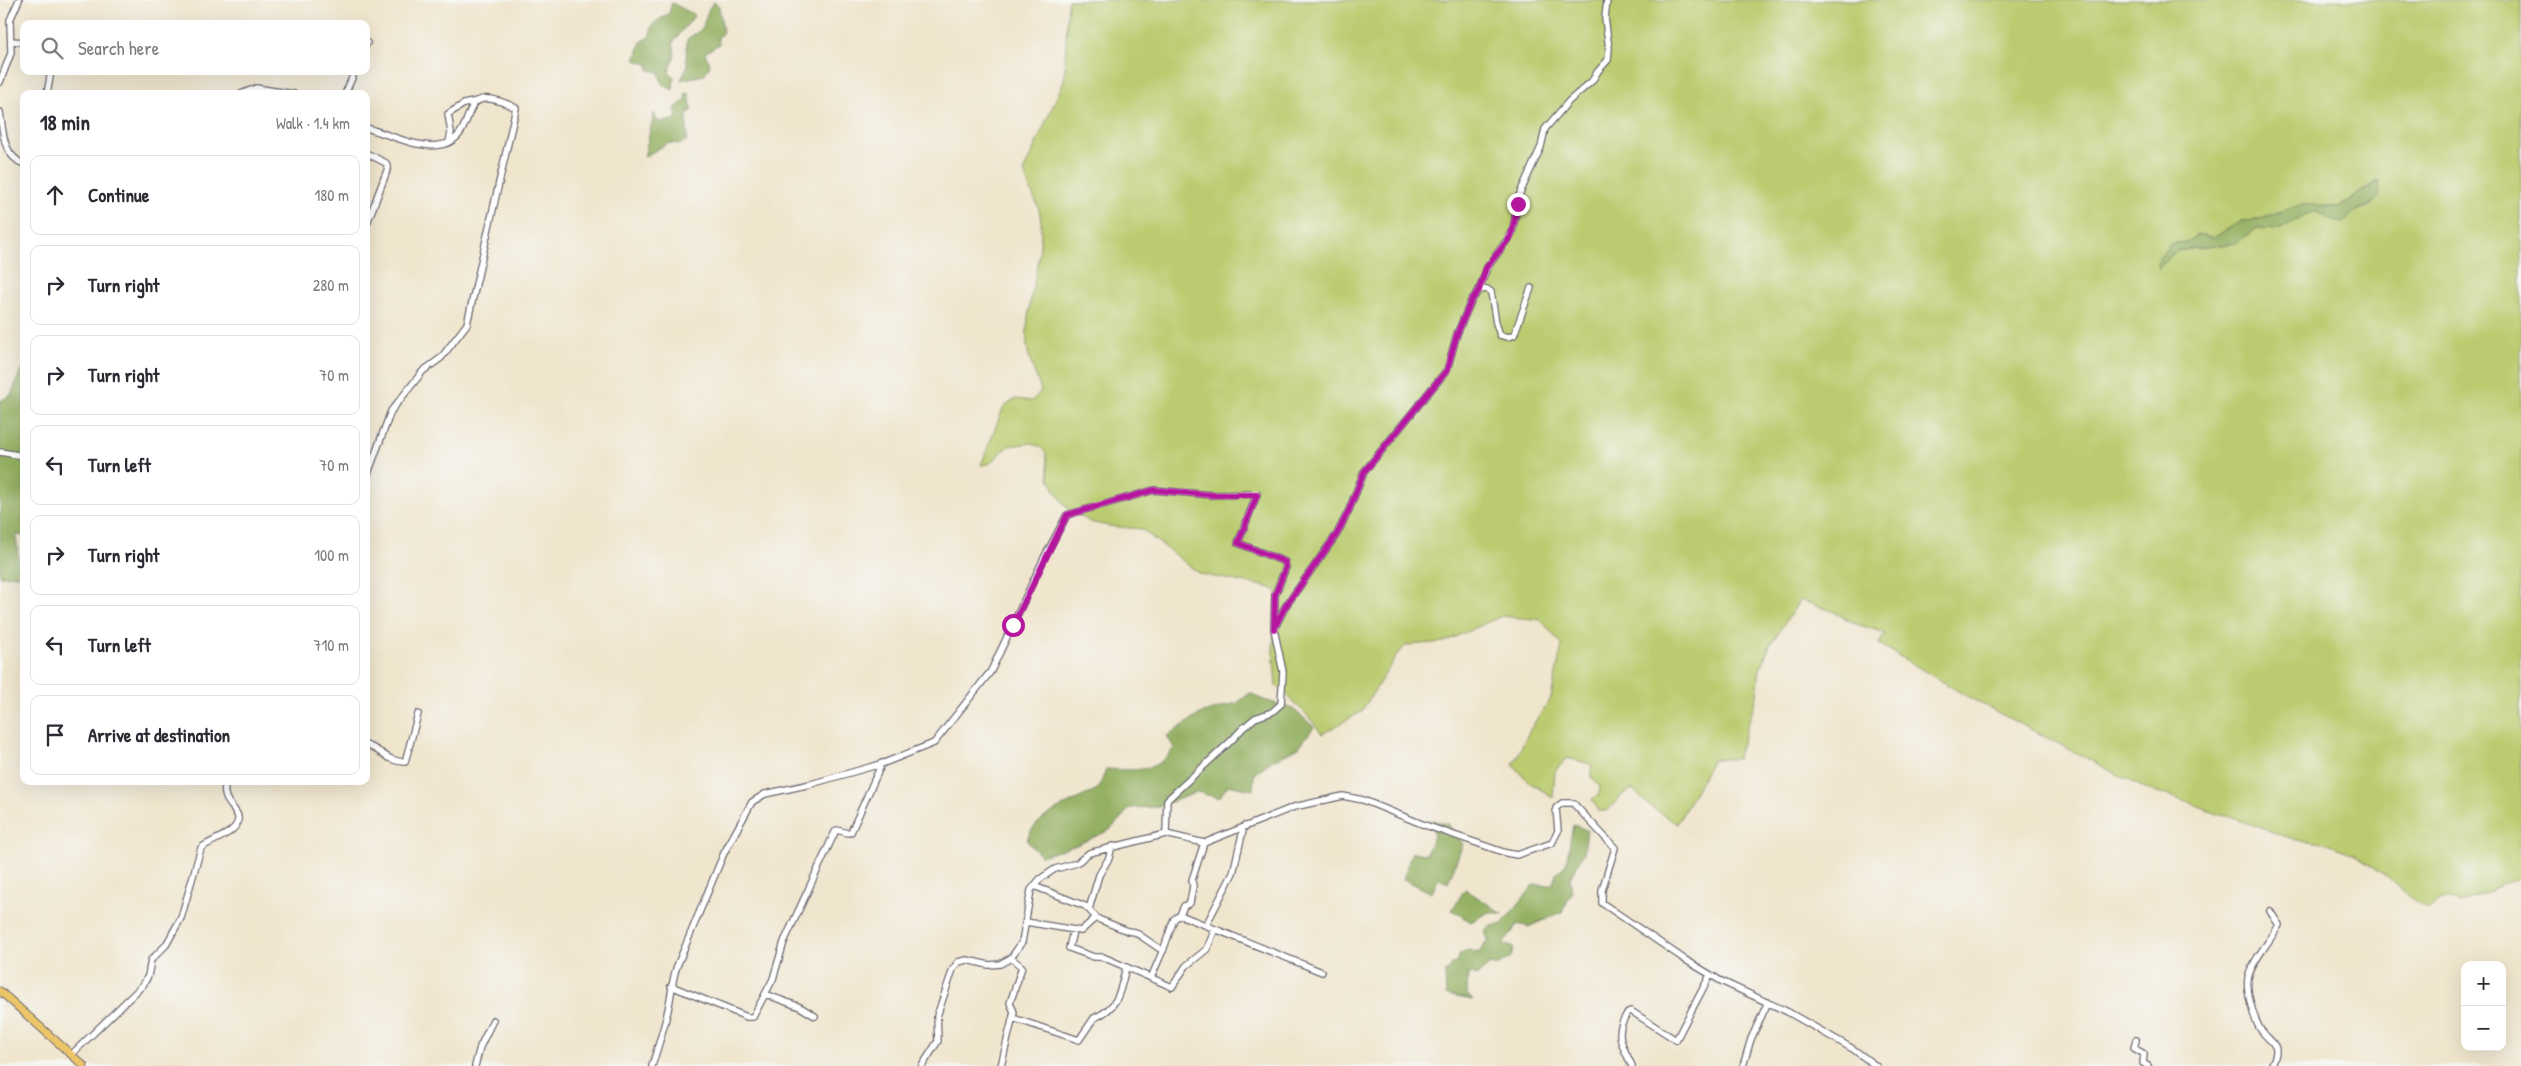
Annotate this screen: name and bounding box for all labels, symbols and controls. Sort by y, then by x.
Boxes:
search box [20,20,370,75]
icon: search [38,34,66,62]
text: Search here [78,35,159,61]
text: 18 min [40,108,90,137]
text: Walk · 1.4 km [276,112,350,134]
icon: ahead [41,181,69,209]
text: Continue [88,182,149,208]
text: 180 m [315,184,349,206]
route end [1507,193,1530,216]
icon: right [41,271,69,299]
text: Turn right [88,272,159,298]
text: 280 m [313,274,349,296]
icon: right [41,361,69,389]
text: Turn right [88,362,159,388]
text: 70 m [319,364,349,386]
icon: left [41,451,69,479]
text: Turn left [88,452,151,478]
text: 70 m [319,454,349,476]
icon: right [41,541,69,569]
text: Turn right [88,542,159,568]
text: 100 m [314,544,349,566]
route start [1002,614,1025,637]
icon: left [41,631,69,659]
text: Turn left [88,632,151,658]
text: 710 m [314,634,349,656]
icon: arrive [41,721,69,749]
text: Arrive at destination [88,722,230,748]
map controls [2461,961,2506,1051]
button: + [2461,961,2506,1006]
button: − [2461,1006,2506,1051]

